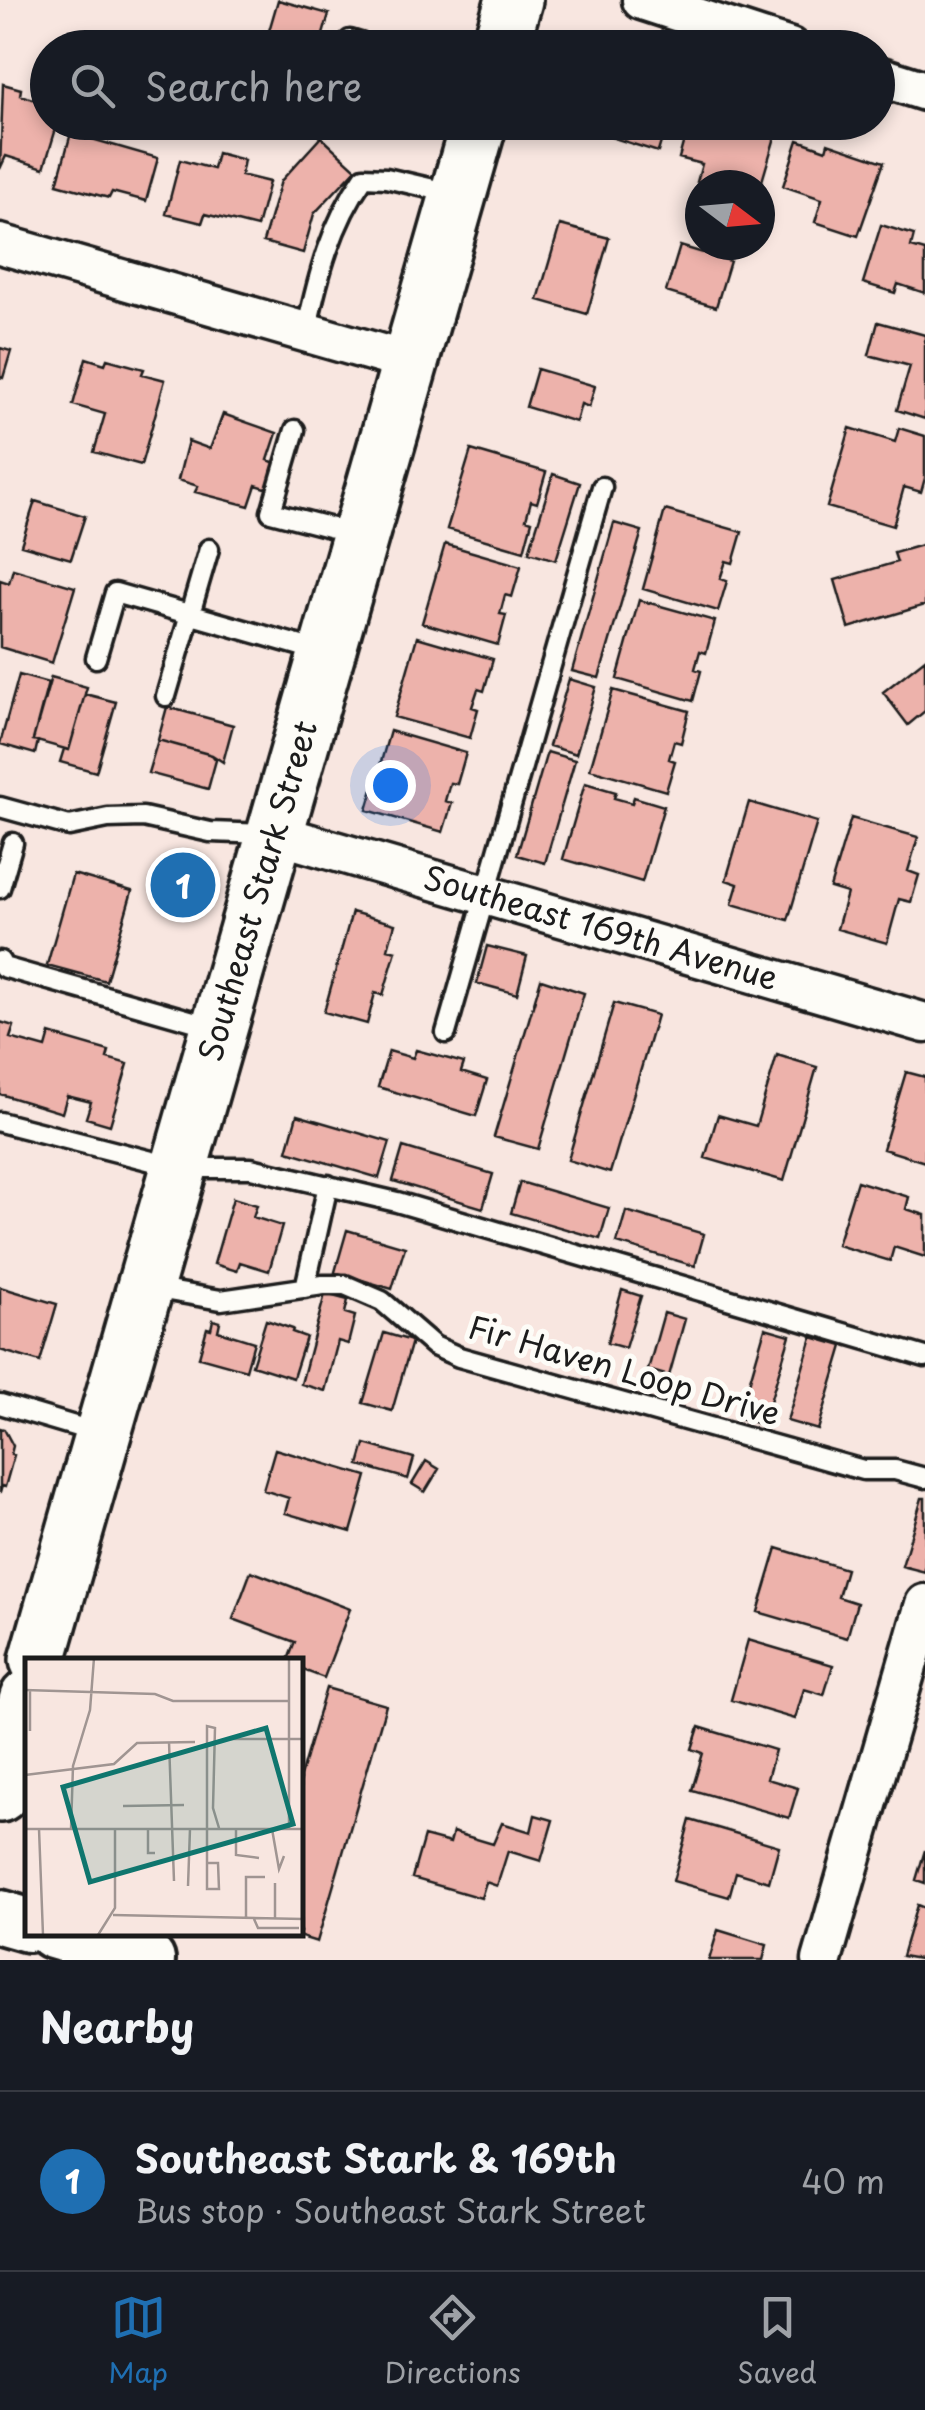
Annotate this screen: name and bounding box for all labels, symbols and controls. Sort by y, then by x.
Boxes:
search box [30,30,895,140]
text: Search here [145,57,362,114]
icon: search [65,58,120,113]
north arrow [685,170,775,260]
street label: Southeast Stark Street [185,714,328,1067]
your location [365,760,416,811]
pin: 1 [150,848,216,922]
street label: Southeast 169th Avenue [418,852,784,1001]
street label: Fir Haven Loop Drive [463,1302,786,1437]
inset map [25,1658,302,1935]
text: Nearby [40,1994,194,2057]
text: Southeast Stark & 169th [135,2129,617,2186]
text: 1 [65,2157,80,2205]
text: 40 m [801,2157,885,2205]
text: Bus stop · Southeast Stark Street [135,2186,646,2234]
tab: Map [108,2290,168,2393]
tab: Directions [385,2290,521,2393]
tab: Saved [737,2290,817,2393]

